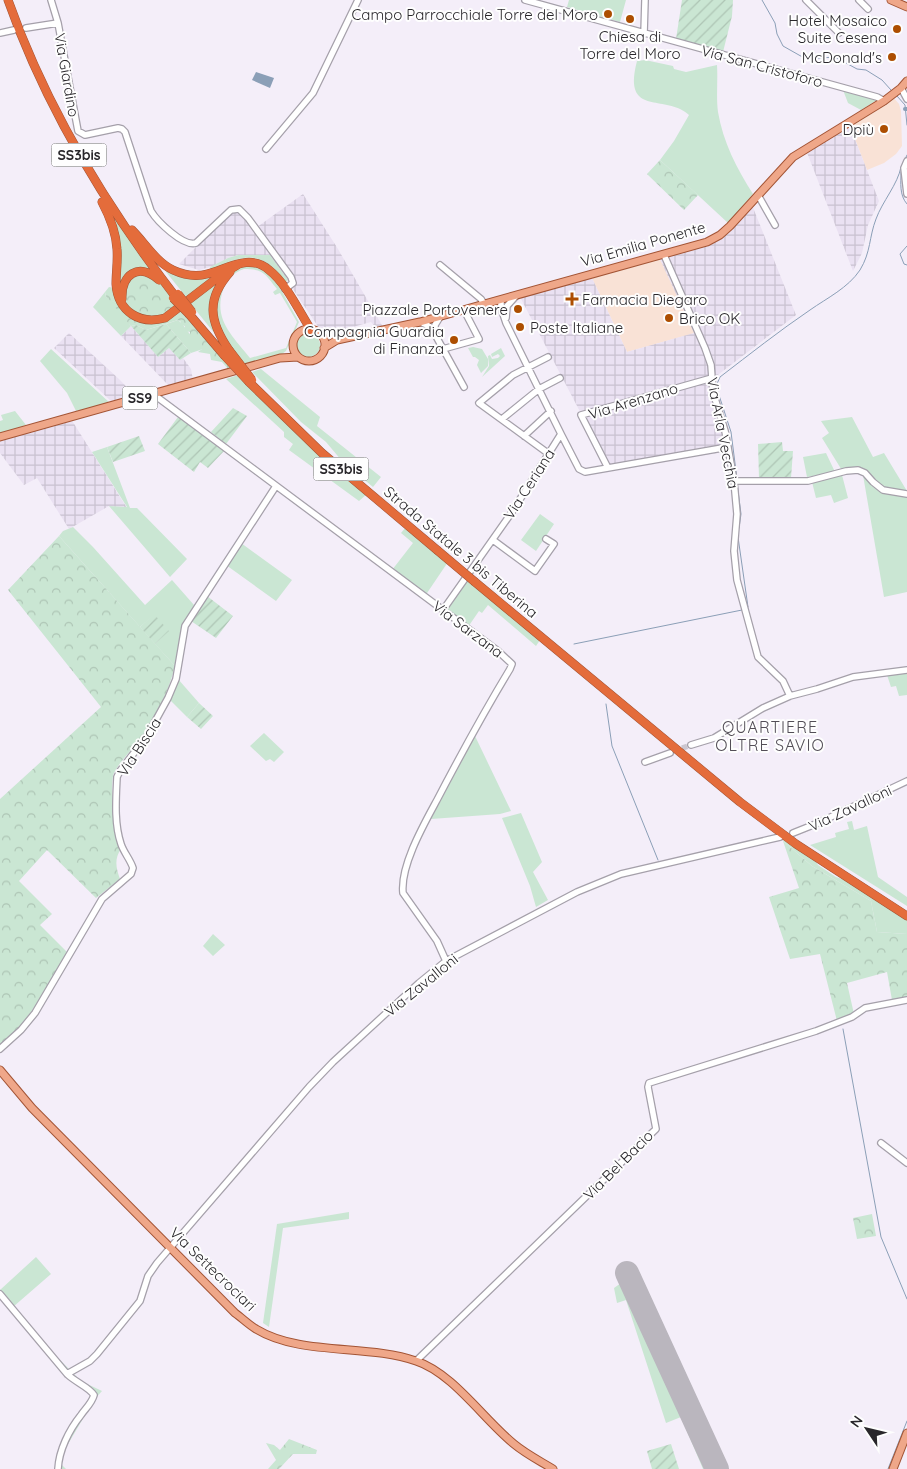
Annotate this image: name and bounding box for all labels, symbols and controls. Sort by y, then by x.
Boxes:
place label: Campo Parrocchiale Torre del Moro [352,5,598,24]
marker: Campo Parrocchiale Torre del Moro [602,8,614,20]
place label: Hotel Mosaico Suite Cesena [788,11,887,47]
marker: Chiesa di Torre del Moro [624,13,636,25]
marker: Hotel Mosaico Suite Cesena [891,23,903,35]
place label: Chiesa di Torre del Moro [579,27,681,63]
street label: Via Giardino [50,32,84,118]
street label: Via San Cristoforo [699,41,825,91]
place label: McDonald's [802,48,882,67]
marker: McDonald's [886,51,898,63]
place label: Dpiù [842,120,874,139]
marker: Dpiù [878,123,890,135]
road number: SS3bis [52,144,106,166]
street label: Via Emilia Ponente [578,217,708,271]
place label: Farmacia Diegaro [582,290,707,309]
marker: Farmacia Diegaro [566,293,578,305]
place label: Piazzale Portovenere [362,300,508,319]
marker: Piazzale Portovenere [512,303,524,315]
place label: Brico OK [679,309,740,328]
marker: Brico OK [663,312,675,324]
place label: Poste Italiane [530,318,623,337]
marker: Poste Italiane [514,321,526,333]
place label: Compagnia Guardia di Finanza [304,322,444,358]
marker: Compagnia Guardia di Finanza [448,334,460,346]
street label: Via Arla Vecchia [703,376,743,490]
street label: Via Arenzano [586,378,680,424]
road number: SS9 [122,386,158,409]
street label: Via Ceriana [499,445,559,523]
road number: SS3bis [314,458,368,480]
street label: Strada Statale 3 bis Tiberina [380,482,542,622]
street label: Via Sarzana [429,596,507,662]
street label: Via Biscia [113,714,165,780]
district label: QUARTIERE OLTRE SAVIO [715,717,825,755]
street label: Via Zavalloni [805,780,895,836]
street label: Via Zavalloni [380,949,462,1021]
street label: Via Bel Bacio [579,1126,657,1204]
street label: Via Settecrociari [166,1223,260,1315]
north arrow [842,1404,892,1454]
text: N [846,1412,867,1431]

